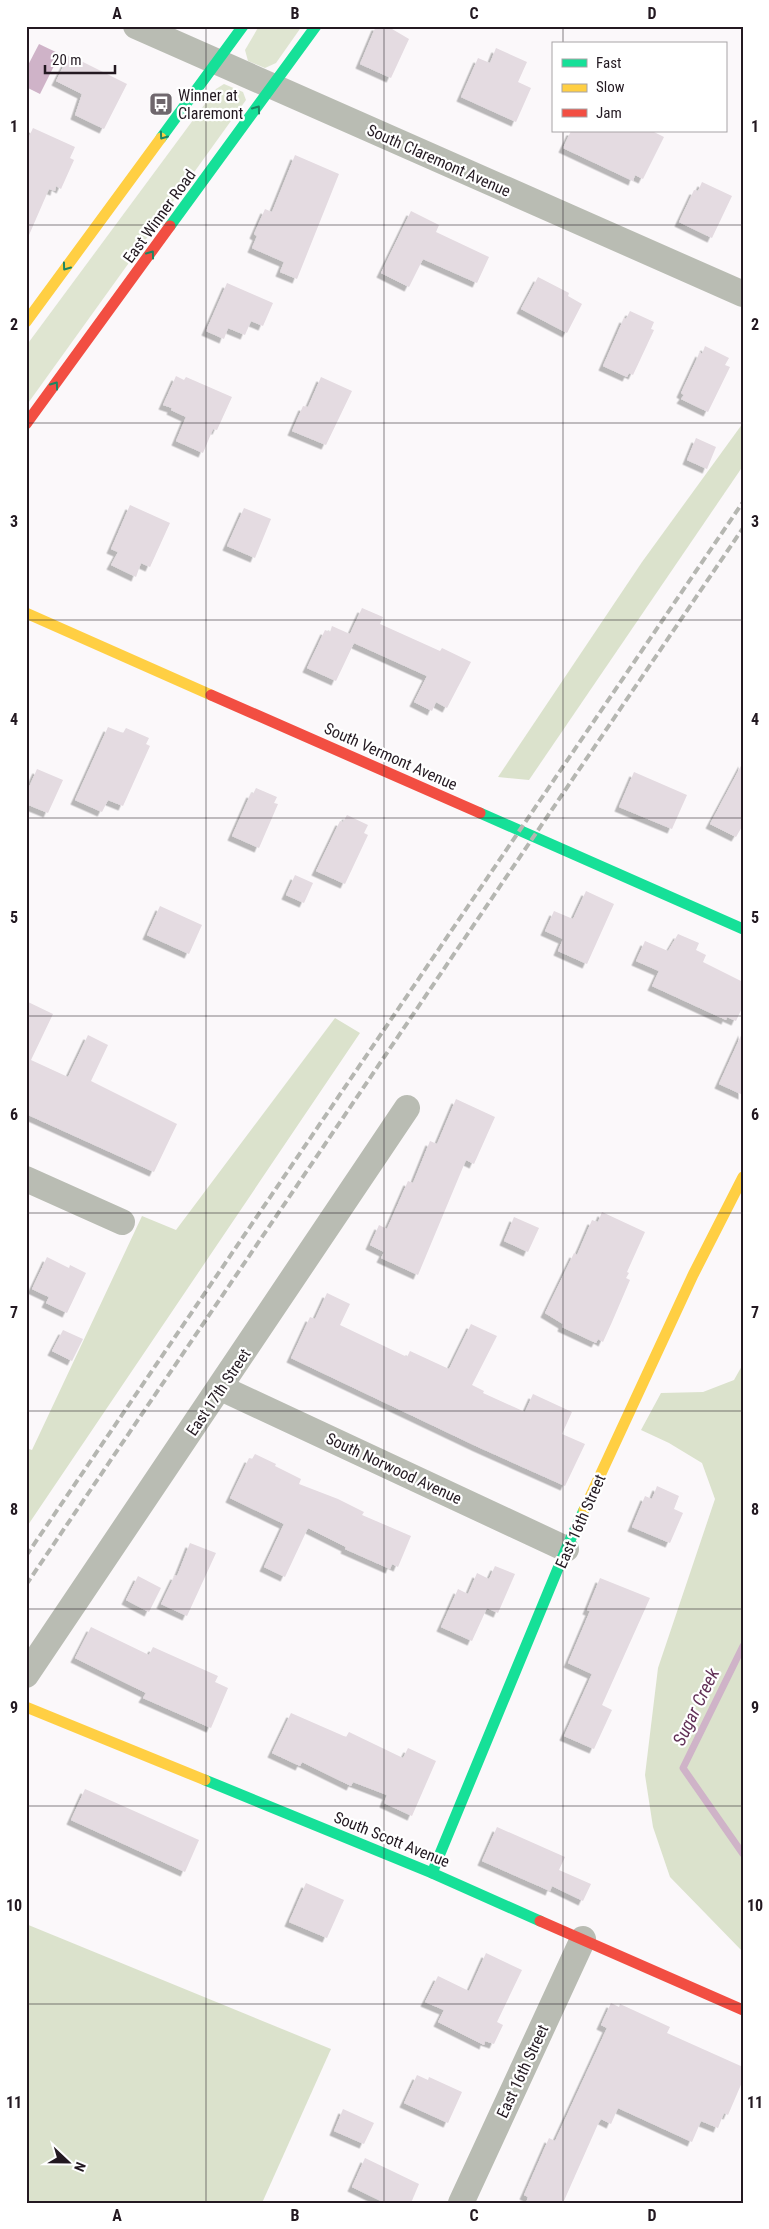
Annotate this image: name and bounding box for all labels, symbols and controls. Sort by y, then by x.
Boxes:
text: A [112,4,122,23]
text: B [291,4,300,23]
text: C [469,4,479,23]
text: D [647,4,657,23]
scale bar [45,42,115,74]
legend [552,42,726,132]
text: 20 m [52,51,82,69]
text: Fast [596,54,621,72]
text: Slow [596,78,625,96]
place label: Winner at Claremont [178,86,243,123]
bus stop icon: Winner at Claremont [148,91,174,117]
text: Jam [596,104,622,122]
one-way arrow [252,106,260,115]
text: 1 [10,117,18,136]
text: 1 [751,117,759,136]
street label: South Claremont Avenue [364,120,514,201]
one-way arrow [160,130,168,139]
street label: East Winner Road [119,166,200,267]
one-way arrow [145,250,154,260]
one-way arrow [64,261,72,270]
text: 2 [10,315,18,334]
text: 2 [751,315,759,334]
one-way arrow [49,381,58,391]
text: 3 [10,512,18,531]
text: 3 [751,512,759,531]
text: 4 [10,710,18,729]
text: 4 [751,710,759,729]
street label: South Vermont Avenue [321,719,460,794]
text: 5 [10,908,18,927]
text: 5 [751,908,759,927]
text: 6 [10,1105,18,1124]
text: 6 [751,1105,759,1124]
text: 7 [10,1303,18,1322]
text: 7 [751,1303,759,1322]
street label: East 17th Street [182,1345,255,1439]
street label: South Norwood Avenue [323,1429,465,1508]
street label: East 16th Street [551,1471,610,1571]
text: 8 [10,1500,18,1519]
text: 8 [751,1500,759,1519]
water label: Sugar Creek [668,1664,724,1749]
text: 9 [10,1698,18,1717]
text: 9 [751,1698,759,1717]
street label: South Scott Avenue [331,1808,452,1871]
text: 10 [6,1896,22,1915]
text: 10 [747,1896,763,1915]
street label: East 16th Street [493,2021,552,2121]
text: 11 [6,2093,22,2112]
text: 11 [747,2093,763,2112]
north arrow [42,2136,92,2186]
text: N [71,2160,89,2174]
text: A [112,2206,122,2225]
text: B [291,2206,300,2225]
text: C [469,2206,479,2225]
text: D [647,2206,657,2225]

